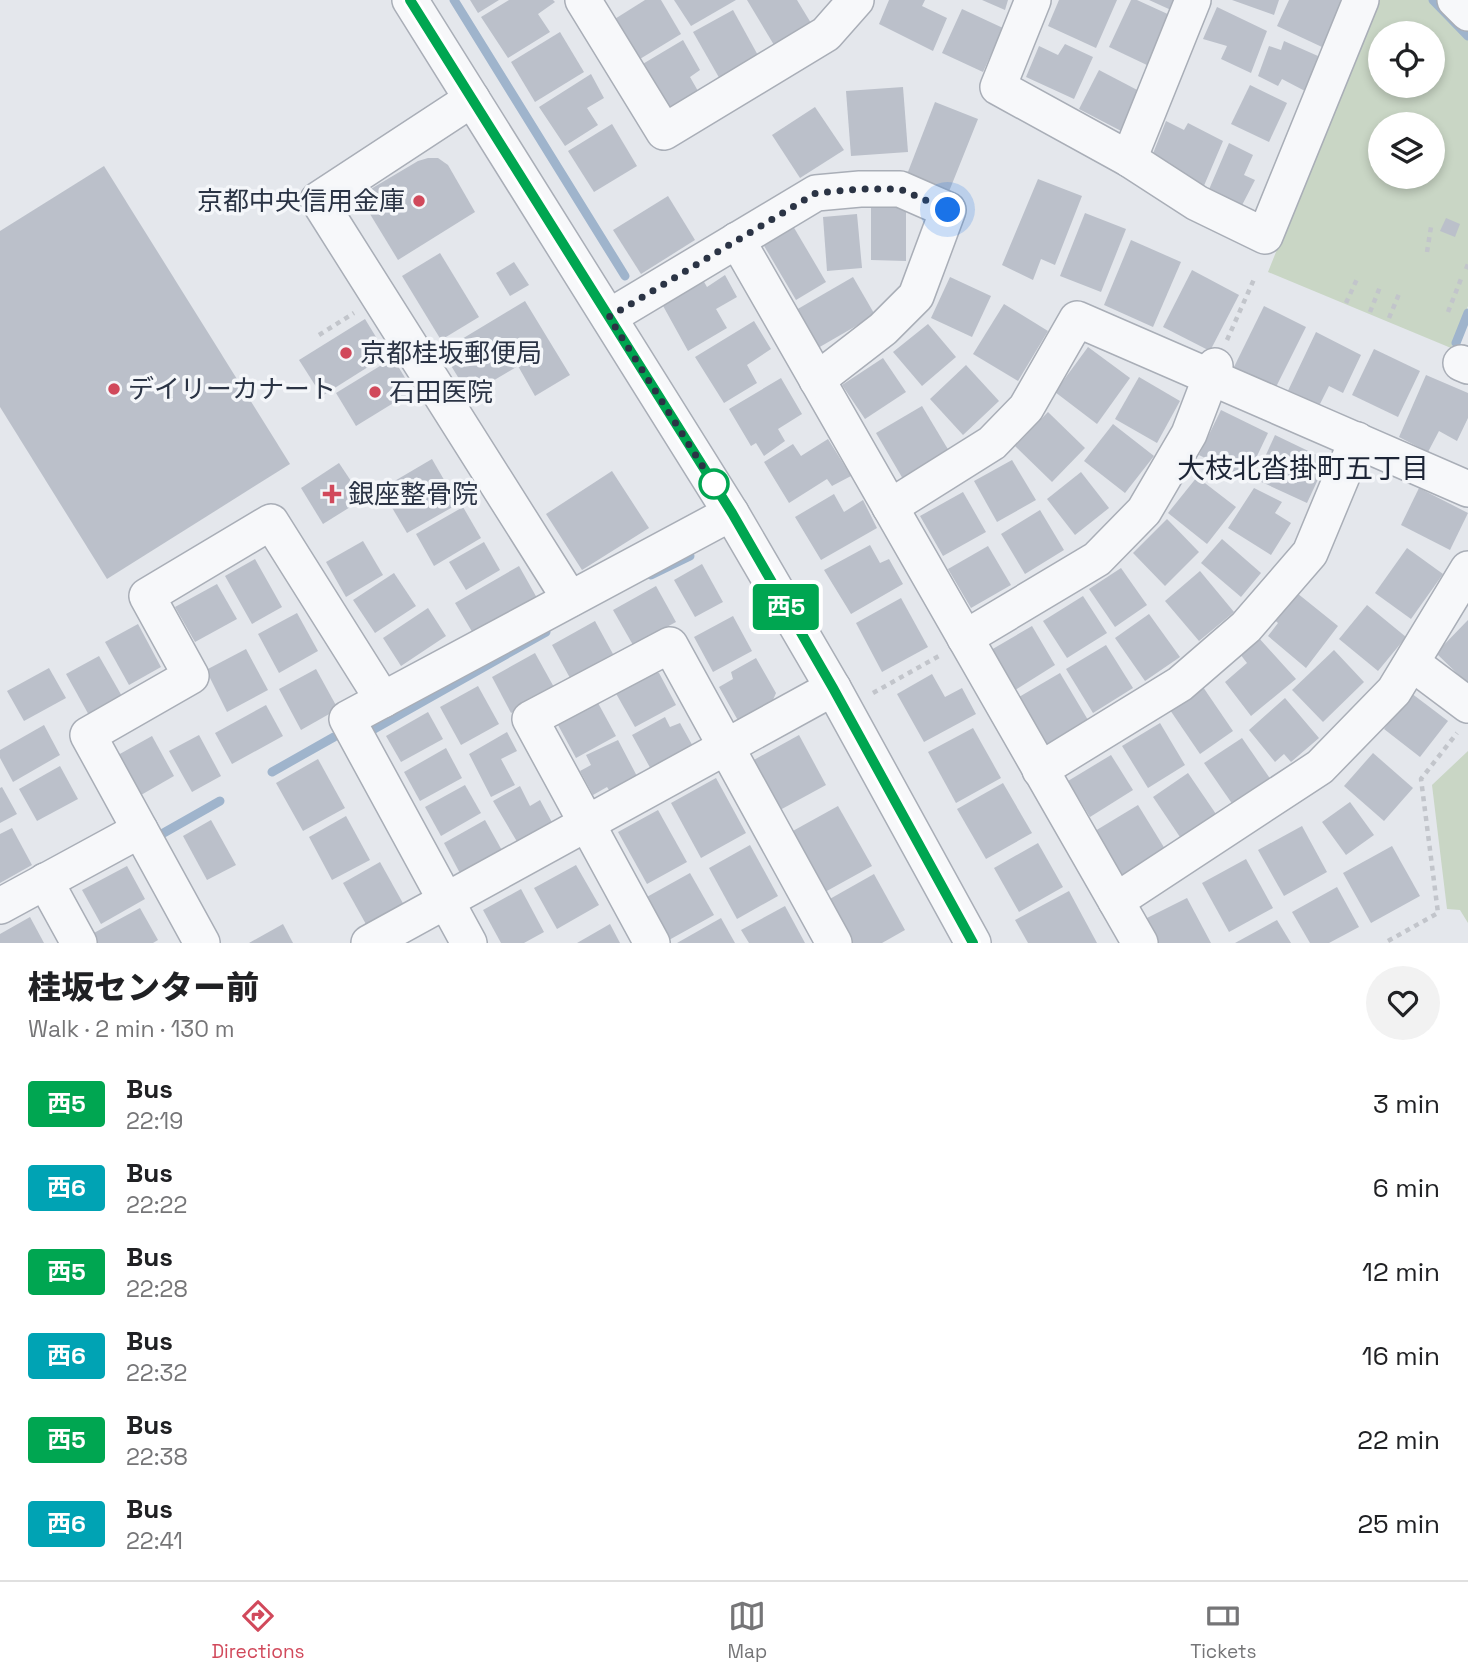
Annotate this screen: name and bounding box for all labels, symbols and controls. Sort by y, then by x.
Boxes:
map controls [1368,21,1445,189]
button: locate [1368,21,1445,98]
button: layers [1368,112,1445,189]
place label: 京都中央信用金庫 [197,184,405,218]
your location [930,192,965,227]
marker: 京都中央信用金庫 [411,193,427,209]
place label: 京都桂坂郵便局 [360,336,542,370]
marker: 京都桂坂郵便局 [338,345,354,361]
place label: デイリーカナート [128,372,336,406]
place label: 石田医院 [389,375,493,409]
marker: デイリーカナート [106,381,122,397]
marker: 石田医院 [367,384,383,400]
district label: 大枝北沓掛町五丁目 [1177,450,1429,486]
unlabelled marker [699,469,729,499]
place label: 銀座整骨院 [348,477,478,511]
marker: 銀座整骨院 [322,484,342,504]
line badge: 西5 [754,584,818,630]
text: 西5 [767,591,805,622]
button: heart [1366,966,1440,1040]
text: 桂坂センター前 [28,967,259,1009]
text: Walk · 2 min · 130 m [28,1014,235,1044]
text: Bus [126,1072,173,1106]
text: 3 min [1373,1087,1440,1121]
text: 西5 [47,1088,86,1119]
text: 22:19 [126,1106,183,1136]
text: Bus [126,1156,173,1190]
text: 6 min [1373,1171,1440,1205]
text: 西6 [47,1172,86,1203]
text: 22:22 [126,1190,187,1220]
text: Bus [126,1240,173,1274]
text: 12 min [1362,1255,1440,1289]
text: 西5 [47,1256,86,1287]
text: 22:28 [126,1274,188,1304]
text: Bus [126,1324,173,1358]
text: 16 min [1362,1339,1440,1373]
text: 西6 [47,1340,86,1371]
text: 22:32 [126,1358,187,1388]
text: Bus [126,1408,173,1442]
text: 22 min [1357,1423,1440,1457]
text: 西5 [47,1424,86,1455]
text: 22:38 [126,1442,188,1472]
text: Bus [126,1492,173,1526]
text: 25 min [1357,1507,1440,1541]
text: 西6 [47,1508,86,1539]
text: 22:41 [126,1526,183,1556]
tab: Directions [211,1597,305,1664]
tab: Map [728,1597,767,1664]
tab: Tickets [1190,1597,1257,1664]

